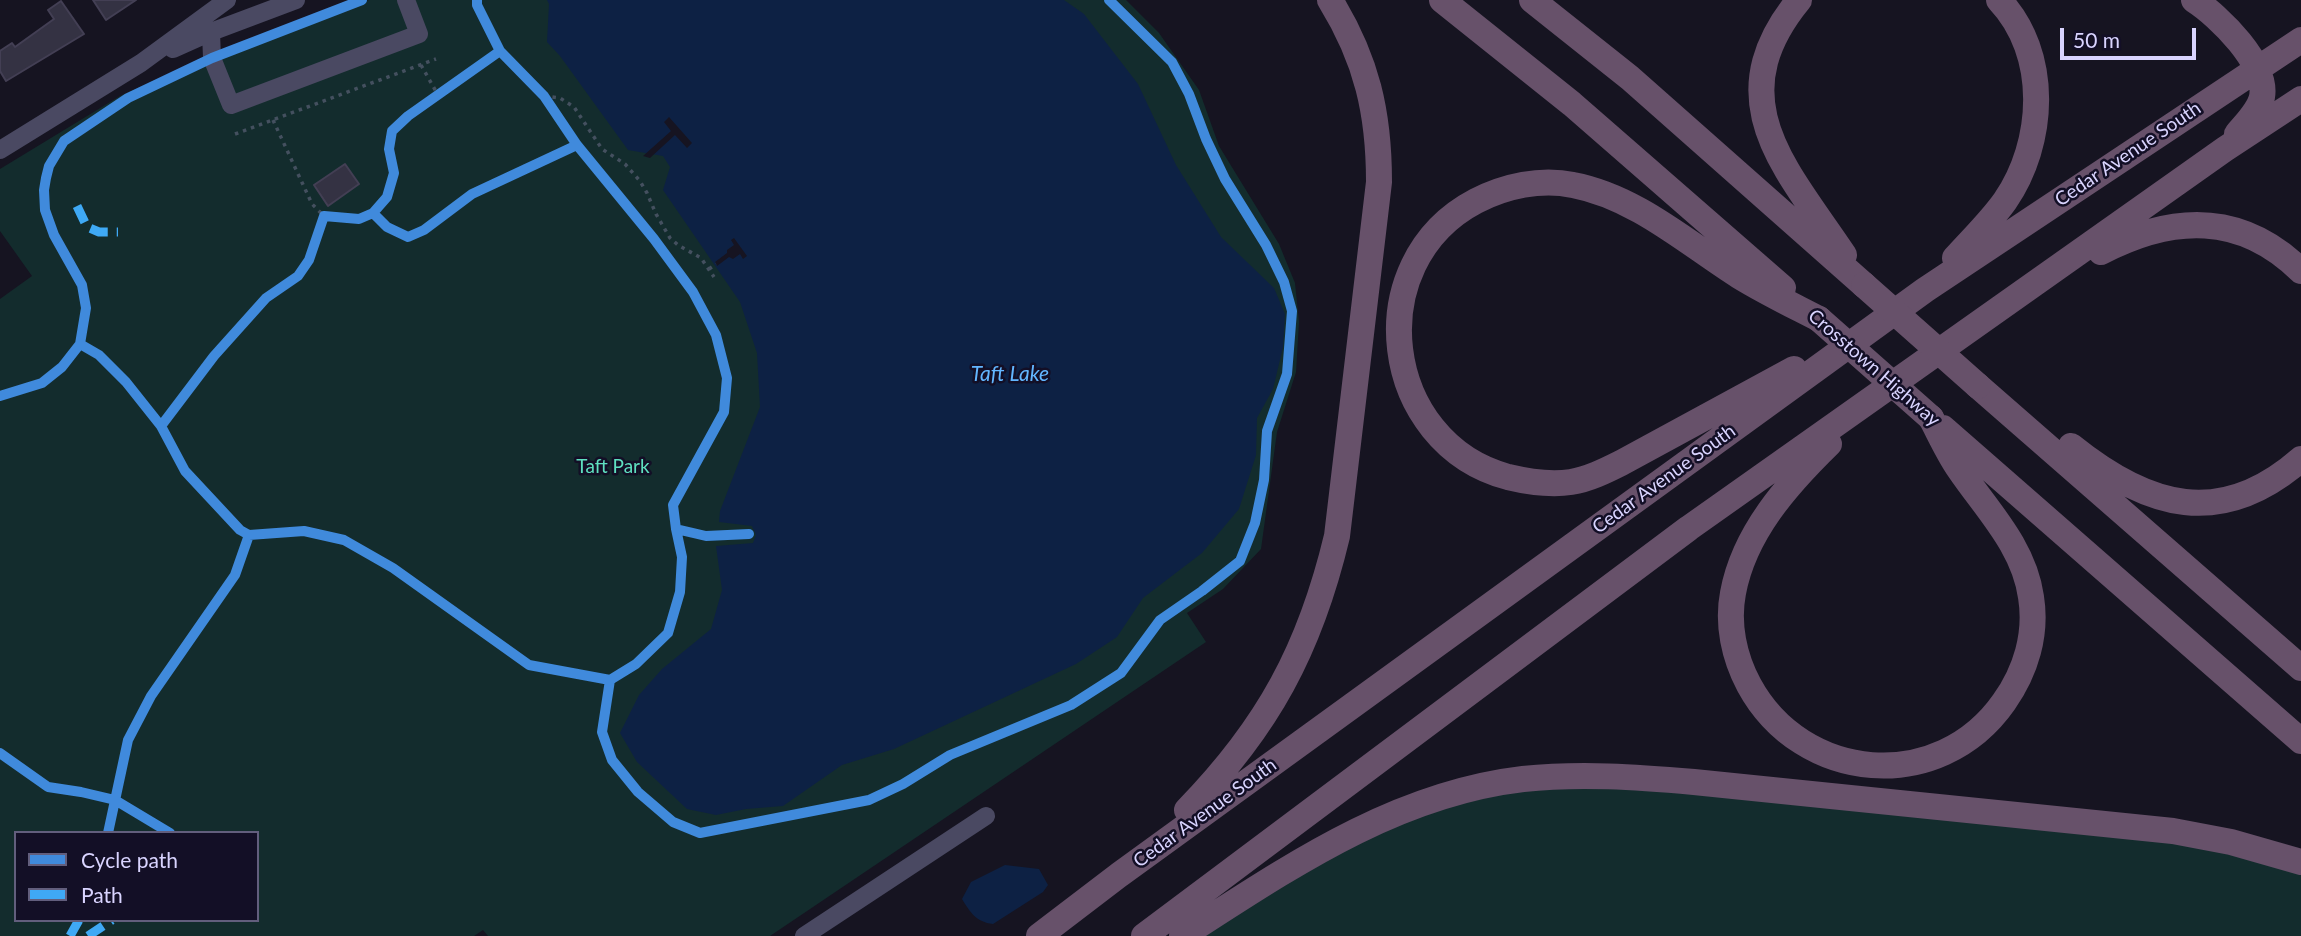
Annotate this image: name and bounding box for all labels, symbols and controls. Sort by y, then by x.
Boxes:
scale bar [2063,14,2200,58]
text: 50 m [2073,27,2120,52]
street label: Cedar Avenue South [2051,97,2205,211]
street label: Crosstown Highway [1803,304,1945,432]
water label: Taft Lake [971,361,1049,387]
street label: Cedar Avenue South [1588,419,1740,539]
park label: Taft Park [576,456,650,478]
street label: Cedar Avenue South [1129,753,1281,873]
legend [14,831,259,922]
text: Cycle path [81,847,178,872]
text: Path [81,882,123,907]

